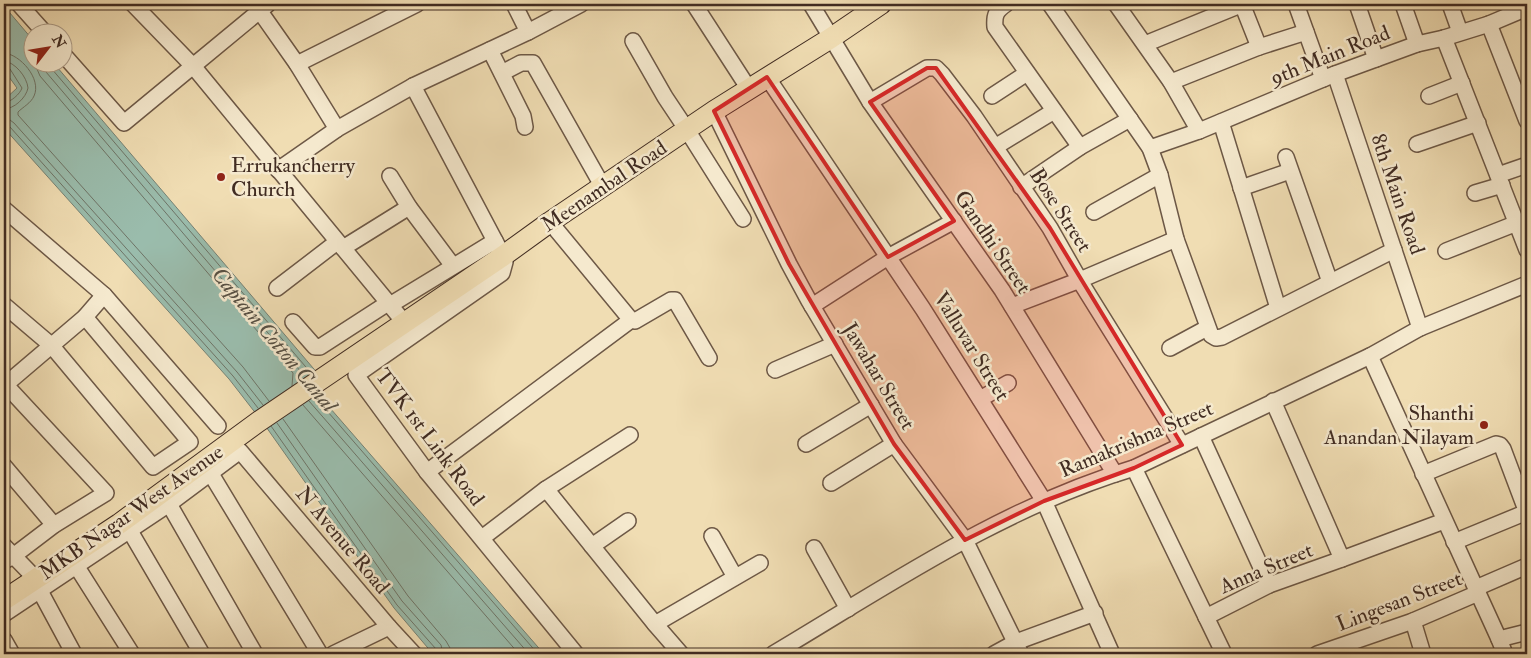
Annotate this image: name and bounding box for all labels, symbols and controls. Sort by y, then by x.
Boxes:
street label: 9th Main Road [1265,19,1395,92]
north arrow [22,22,72,72]
text: N [48,31,69,52]
street label: 8th Main Road [1364,130,1431,259]
street label: Meenambal Road [536,134,673,238]
place label: Errukancherry Church [231,152,356,203]
street label: Bose Street [1023,163,1098,258]
marker: Errukancherry Church [215,171,227,183]
street label: Gandhi Street [948,185,1037,299]
water label: Captain Cotton Canal [205,261,344,419]
street label: Valluvar Street [927,287,1016,406]
street label: Jawahar Street [835,317,921,435]
street label: TVK 1st Link Road [369,363,491,512]
street label: Ramakrishna Street [1055,395,1217,484]
place label: Shanthi Anandan Nilayam [1323,400,1474,451]
marker: Shanthi Anandan Nilayam [1478,419,1490,431]
street label: MKB Nagar West Avenue [34,438,229,586]
street label: N Avenue Road [290,481,396,600]
street label: Anna Street [1215,537,1317,601]
street label: Lingesan Street [1333,565,1466,638]

